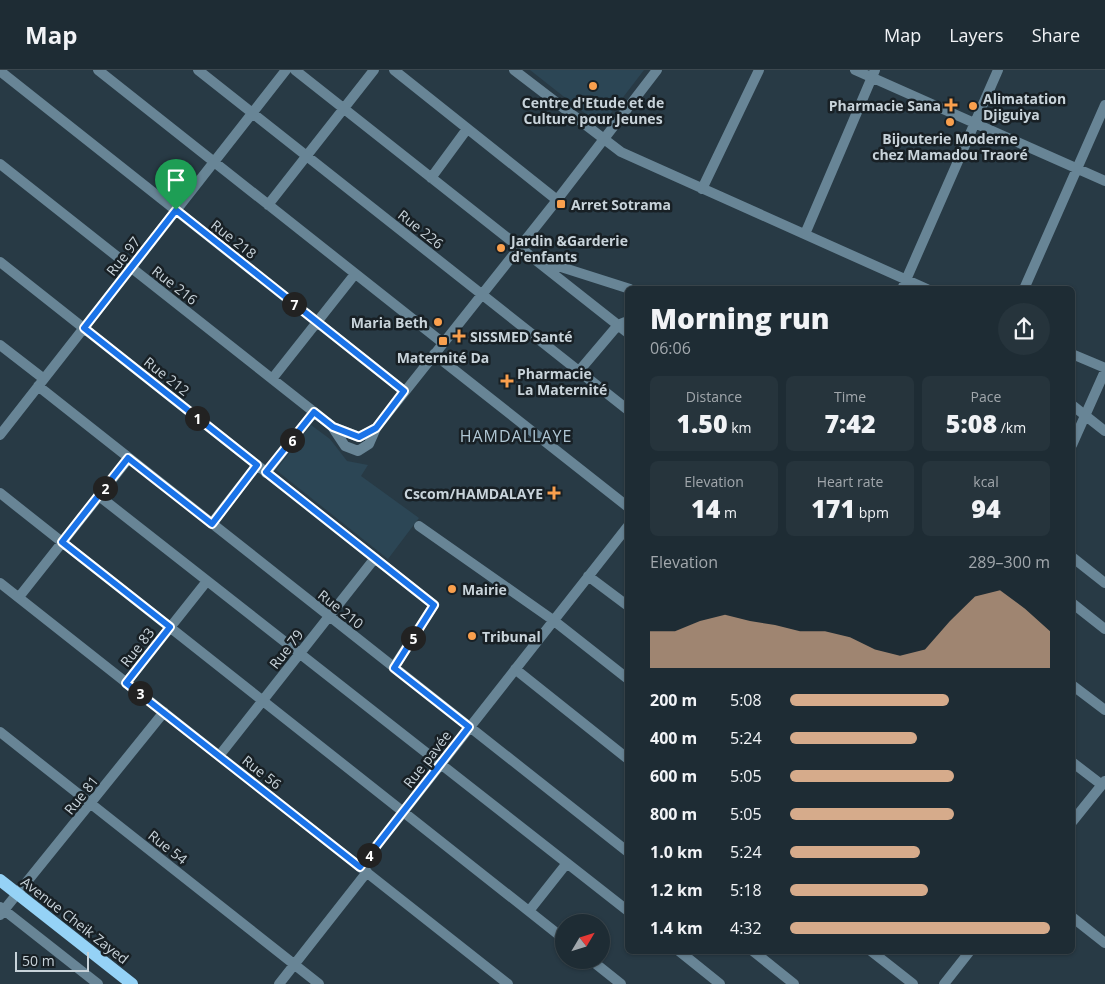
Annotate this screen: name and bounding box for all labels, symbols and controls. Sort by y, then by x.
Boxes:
text: Map [25,18,77,51]
text: Map [884,23,921,47]
text: Layers [949,23,1004,47]
text: Share [1032,23,1080,47]
marker: Centre d'Etude et de Culture pour Jeunes [587,80,599,92]
place label: Alimatation Djiguiya [983,89,1066,124]
place label: Centre d'Etude et de Culture pour Jeunes [522,93,664,128]
place label: Pharmacie Sana [829,96,941,115]
marker: Pharmacie Sana [945,99,957,111]
marker: Alimatation Djiguiya [967,100,979,112]
marker: Bijouterie Moderne chez Mamadou Traoré [944,116,956,128]
place label: Bijouterie Moderne chez Mamadou Traoré [872,129,1028,164]
pin [155,159,197,210]
icon: arrive [162,166,190,194]
place label: Arret Sotrama [571,195,671,214]
marker: Arret Sotrama [555,198,567,210]
street label: Rue 226 [394,205,448,253]
street label: Rue 218 [207,215,261,263]
place label: Jardin &Garderie d'enfants [509,231,628,266]
street label: Rue 97 [102,233,144,279]
marker: Jardin &Garderie d'enfants [495,242,507,254]
street label: Rue 216 [148,261,202,309]
pin: 7 [282,292,306,316]
text: 7 [290,295,299,314]
text: Morning run [650,299,830,337]
button: share [998,303,1050,355]
place label: Maria Beth [351,313,428,332]
marker: Maria Beth [432,316,444,328]
place label: SISSMED Santé [470,327,573,346]
marker: SISSMED Santé [452,329,466,343]
marker: Maternité Da [437,335,449,347]
text: 06:06 [650,337,691,359]
place label: Maternité Da [397,348,489,367]
street label: Rue 212 [140,352,194,400]
place label: Pharmacie La Maternité [517,364,607,399]
marker: Pharmacie La Maternité [501,375,513,387]
text: Distance [686,387,742,406]
text: Time [834,387,866,406]
text: Pace [971,387,1001,406]
pin: 1 [184,406,210,430]
text: 1.50 [676,406,728,440]
text: 7:42 [824,406,876,440]
text: 5:08 [946,406,997,440]
text: 1 [193,409,202,428]
text: km [728,418,752,437]
text: /km [997,418,1026,437]
district label: HAMDALLAYE [460,425,572,447]
pin: 6 [280,428,304,452]
text: 6 [288,431,297,450]
text: Elevation [684,472,744,491]
text: Heart rate [817,472,883,491]
text: kcal [973,472,999,491]
pin: 2 [92,476,118,500]
text: 2 [101,479,110,498]
place label: Cscom/HAMDALAYE [404,484,543,503]
marker: Cscom/HAMDALAYE [547,486,561,500]
text: 14 [691,491,720,525]
text: 171 [811,491,855,525]
text: 94 [971,491,1001,525]
text: m [720,503,737,522]
text: bpm [855,503,889,522]
text: Elevation [650,551,718,573]
text: 289–300 m [968,551,1050,573]
place label: Mairie [462,580,507,599]
marker: Mairie [446,583,458,595]
street label: Rue 210 [314,585,368,633]
street label: Rue 83 [116,624,158,670]
street label: Rue 79 [265,626,307,672]
pin: 5 [400,626,426,650]
place label: Tribunal [482,627,541,646]
text: 5 [409,629,418,648]
marker: Tribunal [466,630,478,642]
pin: 3 [128,680,152,706]
text: 3 [136,684,145,703]
text: 200 m [650,689,697,711]
text: 5:08 [730,689,762,711]
street label: Rue pavée [399,726,455,792]
text: 400 m [650,727,697,749]
text: 5:24 [730,727,762,749]
street label: Rue 56 [239,751,285,793]
text: 600 m [650,765,697,787]
text: 5:05 [730,765,762,787]
street label: Rue 81 [60,772,102,818]
text: 800 m [650,803,697,825]
text: 5:05 [730,803,762,825]
street label: Rue 54 [145,826,191,868]
text: 1.0 km [650,841,703,863]
text: 5:24 [730,841,762,863]
pin: 4 [356,842,382,868]
text: 4 [365,846,374,865]
street label: Avenue Cheik Zayed [17,872,133,968]
text: 1.2 km [650,879,703,901]
text: 5:18 [730,879,762,901]
north arrow [555,914,610,969]
map controls [555,914,610,969]
text: 1.4 km [650,917,703,939]
text: 4:32 [730,917,762,939]
scale bar [15,949,89,972]
text: 50 m [22,951,55,970]

